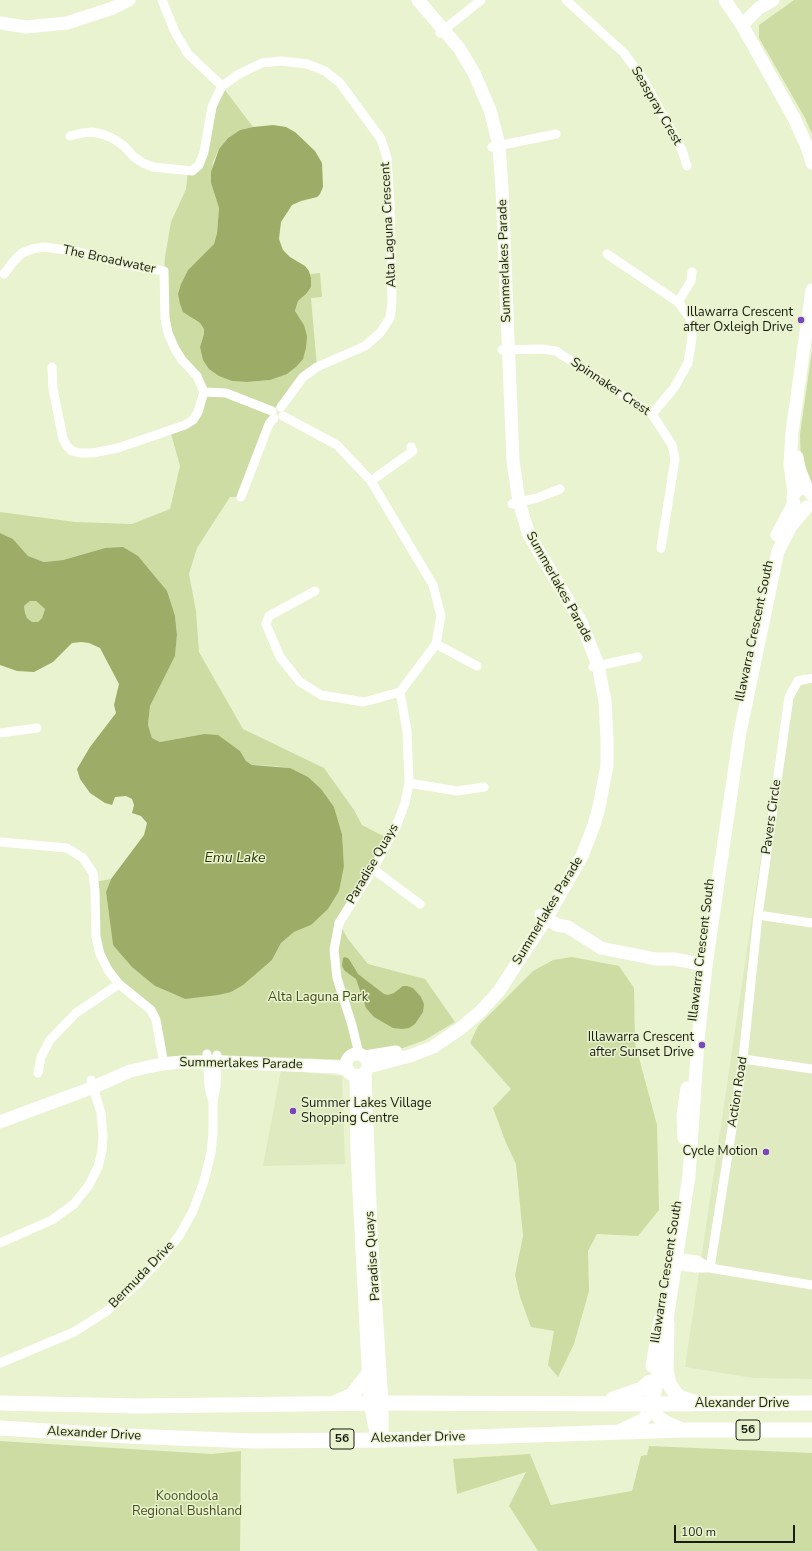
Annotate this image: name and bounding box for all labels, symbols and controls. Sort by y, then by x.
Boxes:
street label: Seaspray Crest [627,64,685,148]
street label: Alta Laguna Crescent [378,162,400,288]
street label: Summerlakes Parade [495,199,515,323]
street label: The Broadwater [61,243,157,277]
place label: Illawarra Crescent after Oxleigh Drive [683,305,793,336]
marker: Illawarra Crescent after Oxleigh Drive [796,315,806,325]
street label: Spinnaker Crest [567,355,653,419]
street label: Summerlakes Parade [522,529,596,645]
street label: Illawarra Crescent South [732,559,778,703]
street label: Pavers Circle [759,779,785,855]
street label: Paradise Quays [344,821,402,907]
water label: Emu Lake [205,851,265,867]
street label: Summerlakes Parade [510,854,586,968]
street label: Illawarra Crescent South [685,878,719,1022]
park label: Alta Laguna Park [268,990,368,1006]
place label: Illawarra Crescent after Sunset Drive [588,1030,694,1061]
marker: Illawarra Crescent after Sunset Drive [697,1040,707,1050]
street label: Summerlakes Parade [179,1055,303,1073]
street label: Action Road [725,1056,751,1128]
place label: Summer Lakes Village Shopping Centre [301,1096,431,1127]
marker: Summer Lakes Village Shopping Centre [288,1106,298,1116]
place label: Cycle Motion [682,1144,758,1160]
marker: Cycle Motion [761,1147,771,1157]
street label: Illawarra Crescent South [648,1200,686,1344]
street label: Paradise Quays [362,1210,384,1302]
street label: Bermuda Drive [106,1238,178,1312]
street label: Alexander Drive [695,1396,789,1412]
road number: 56 [736,1420,760,1440]
street label: Alexander Drive [46,1424,142,1444]
road number: 56 [330,1429,354,1449]
street label: Alexander Drive [371,1429,465,1447]
park label: Koondoola Regional Bushland [132,1489,242,1520]
scale bar [676,1517,797,1543]
text: 100 m [681,1524,716,1540]

